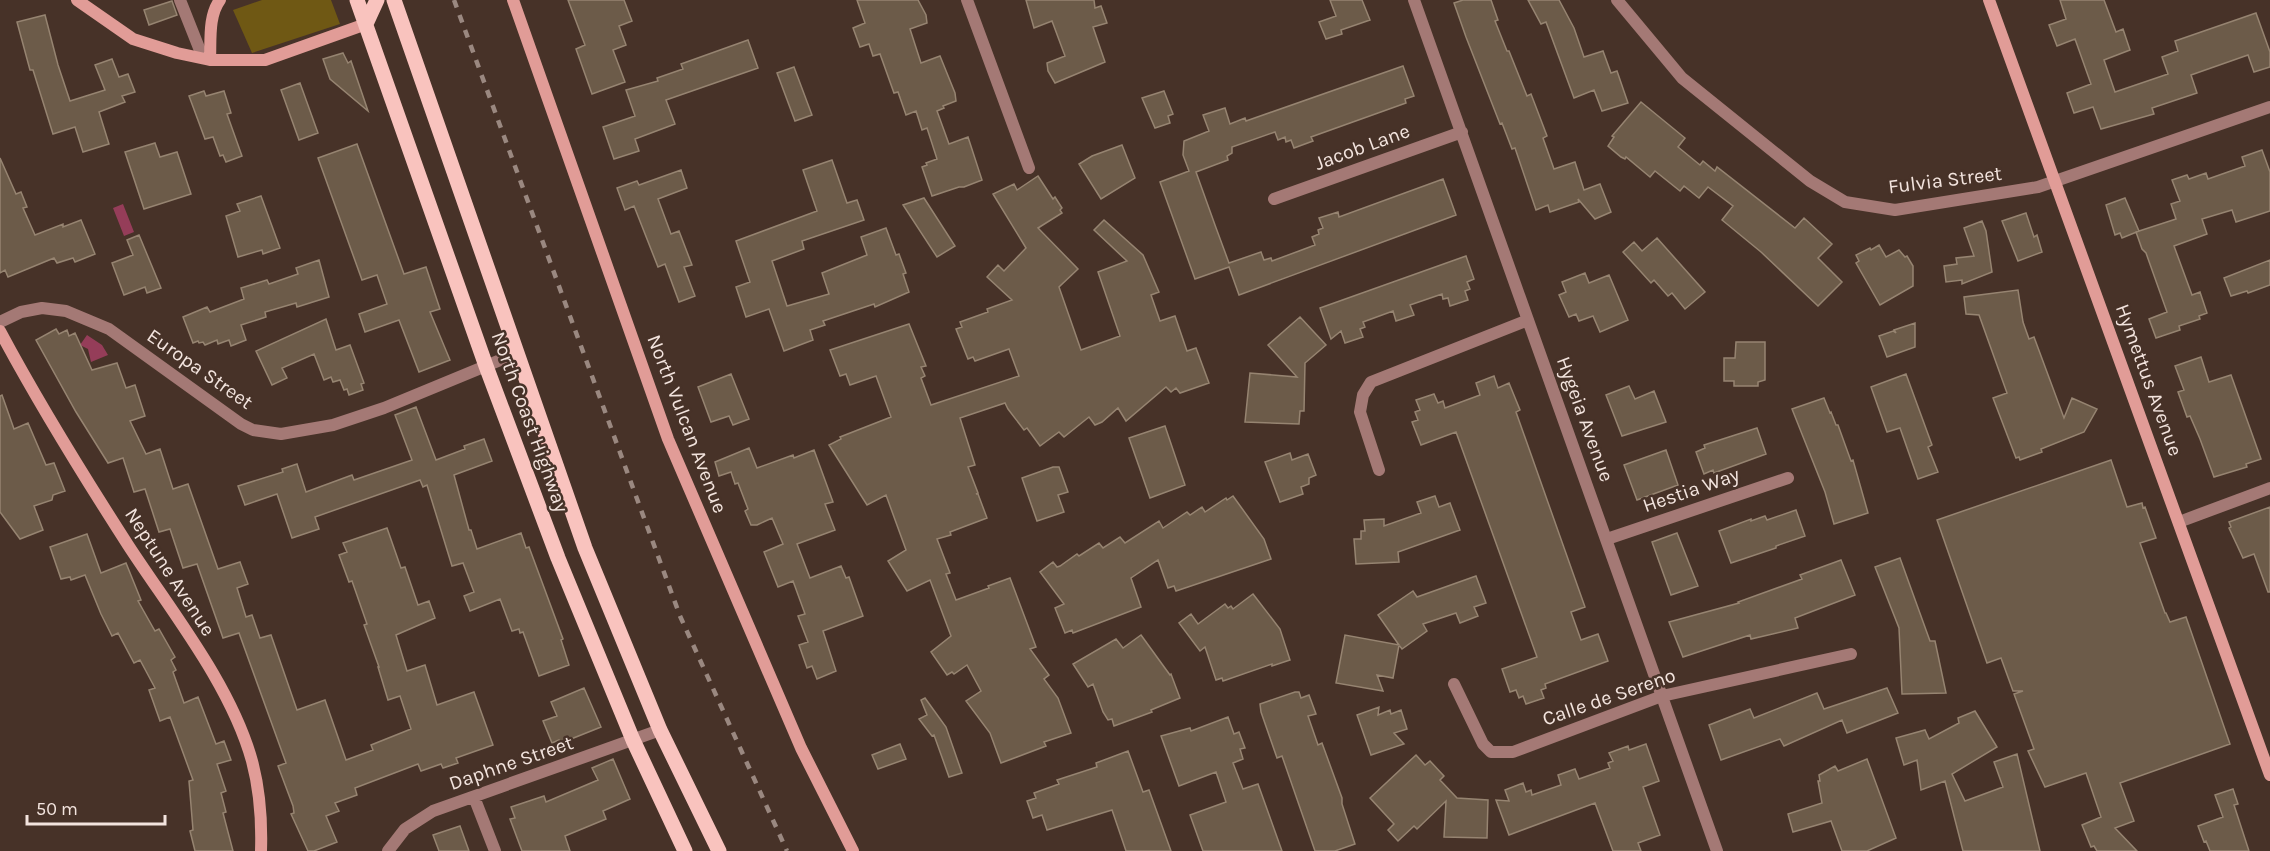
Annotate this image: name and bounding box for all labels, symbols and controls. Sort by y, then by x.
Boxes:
street label: Jacob Lane [1311,119,1413,175]
street label: Fulvia Street [1887,162,2004,198]
street label: Hymettus Avenue [2111,301,2187,459]
street label: Europa Street [143,324,258,414]
street label: North Coast Highway [487,328,573,516]
street label: North Vulcan Avenue [642,332,732,516]
street label: Hygeia Avenue [1552,353,1618,485]
street label: Hestia Way [1640,463,1742,517]
street label: Neptune Avenue [120,504,220,640]
street label: Calle de Sereno [1539,663,1679,731]
street label: Daphne Street [446,731,577,795]
scale bar [27,788,165,826]
text: 50 m [36,798,78,820]

